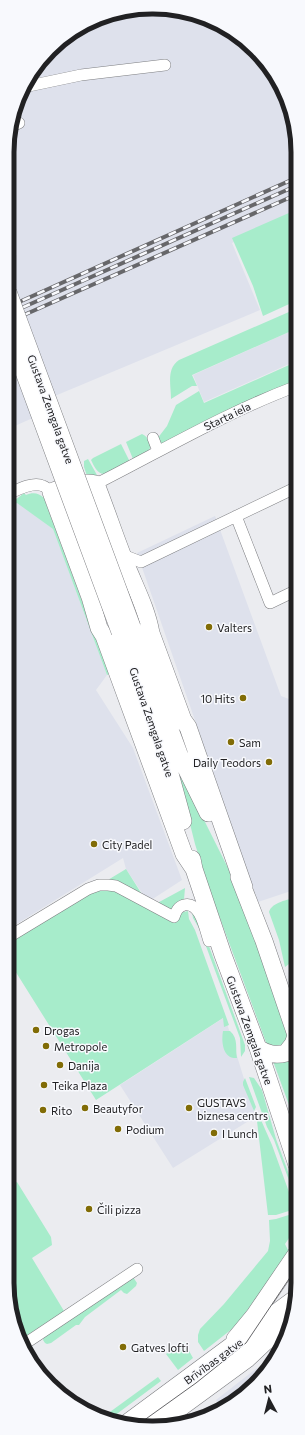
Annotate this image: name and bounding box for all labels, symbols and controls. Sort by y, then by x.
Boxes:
street label: Gustava Zemgala gatve [25,353,77,466]
street label: Starta iela [201,399,253,433]
place label: Valters [217,621,252,634]
marker: Valters [204,622,214,632]
street label: Gustava Zemgala gatve [127,665,177,779]
place label: 10 Hits [200,692,235,705]
marker: 10 Hits [238,693,248,703]
place label: Sam [239,736,261,749]
marker: Sam [226,737,236,747]
place label: Daily Teodors [193,756,261,769]
marker: Daily Teodors [264,757,274,767]
place label: City Padel [102,838,152,851]
marker: City Padel [89,839,99,849]
street label: Gustava Zemgala gatve [224,974,276,1087]
place label: Drogas [44,1024,80,1037]
marker: Drogas [31,1025,41,1035]
place label: Metropole [54,1040,107,1053]
marker: Metropole [41,1041,51,1051]
place label: Danija [68,1059,100,1072]
marker: Danija [55,1060,65,1070]
place label: Teika Plaza [52,1079,107,1092]
marker: Teika Plaza [39,1080,49,1090]
place label: GUSTAVS biznesa centrs [197,1096,268,1122]
place label: Beautyfor [93,1102,144,1115]
marker: Beautyfor [80,1103,90,1113]
marker: GUSTAVS biznesa centrs [184,1103,194,1113]
place label: Rito [51,1104,73,1117]
marker: Rito [38,1105,48,1115]
place label: Podium [126,1123,164,1136]
marker: Podium [113,1124,123,1134]
place label: I Lunch [222,1127,258,1140]
marker: I Lunch [209,1128,219,1138]
place label: Čili pizza [97,1202,141,1216]
marker: Čili pizza [84,1204,94,1214]
street label: Brīvības gatve [181,1335,245,1387]
place label: Gatves lofti [131,1341,189,1354]
marker: Gatves lofti [118,1342,128,1352]
north arrow [249,1379,289,1419]
text: N [263,1382,273,1396]

